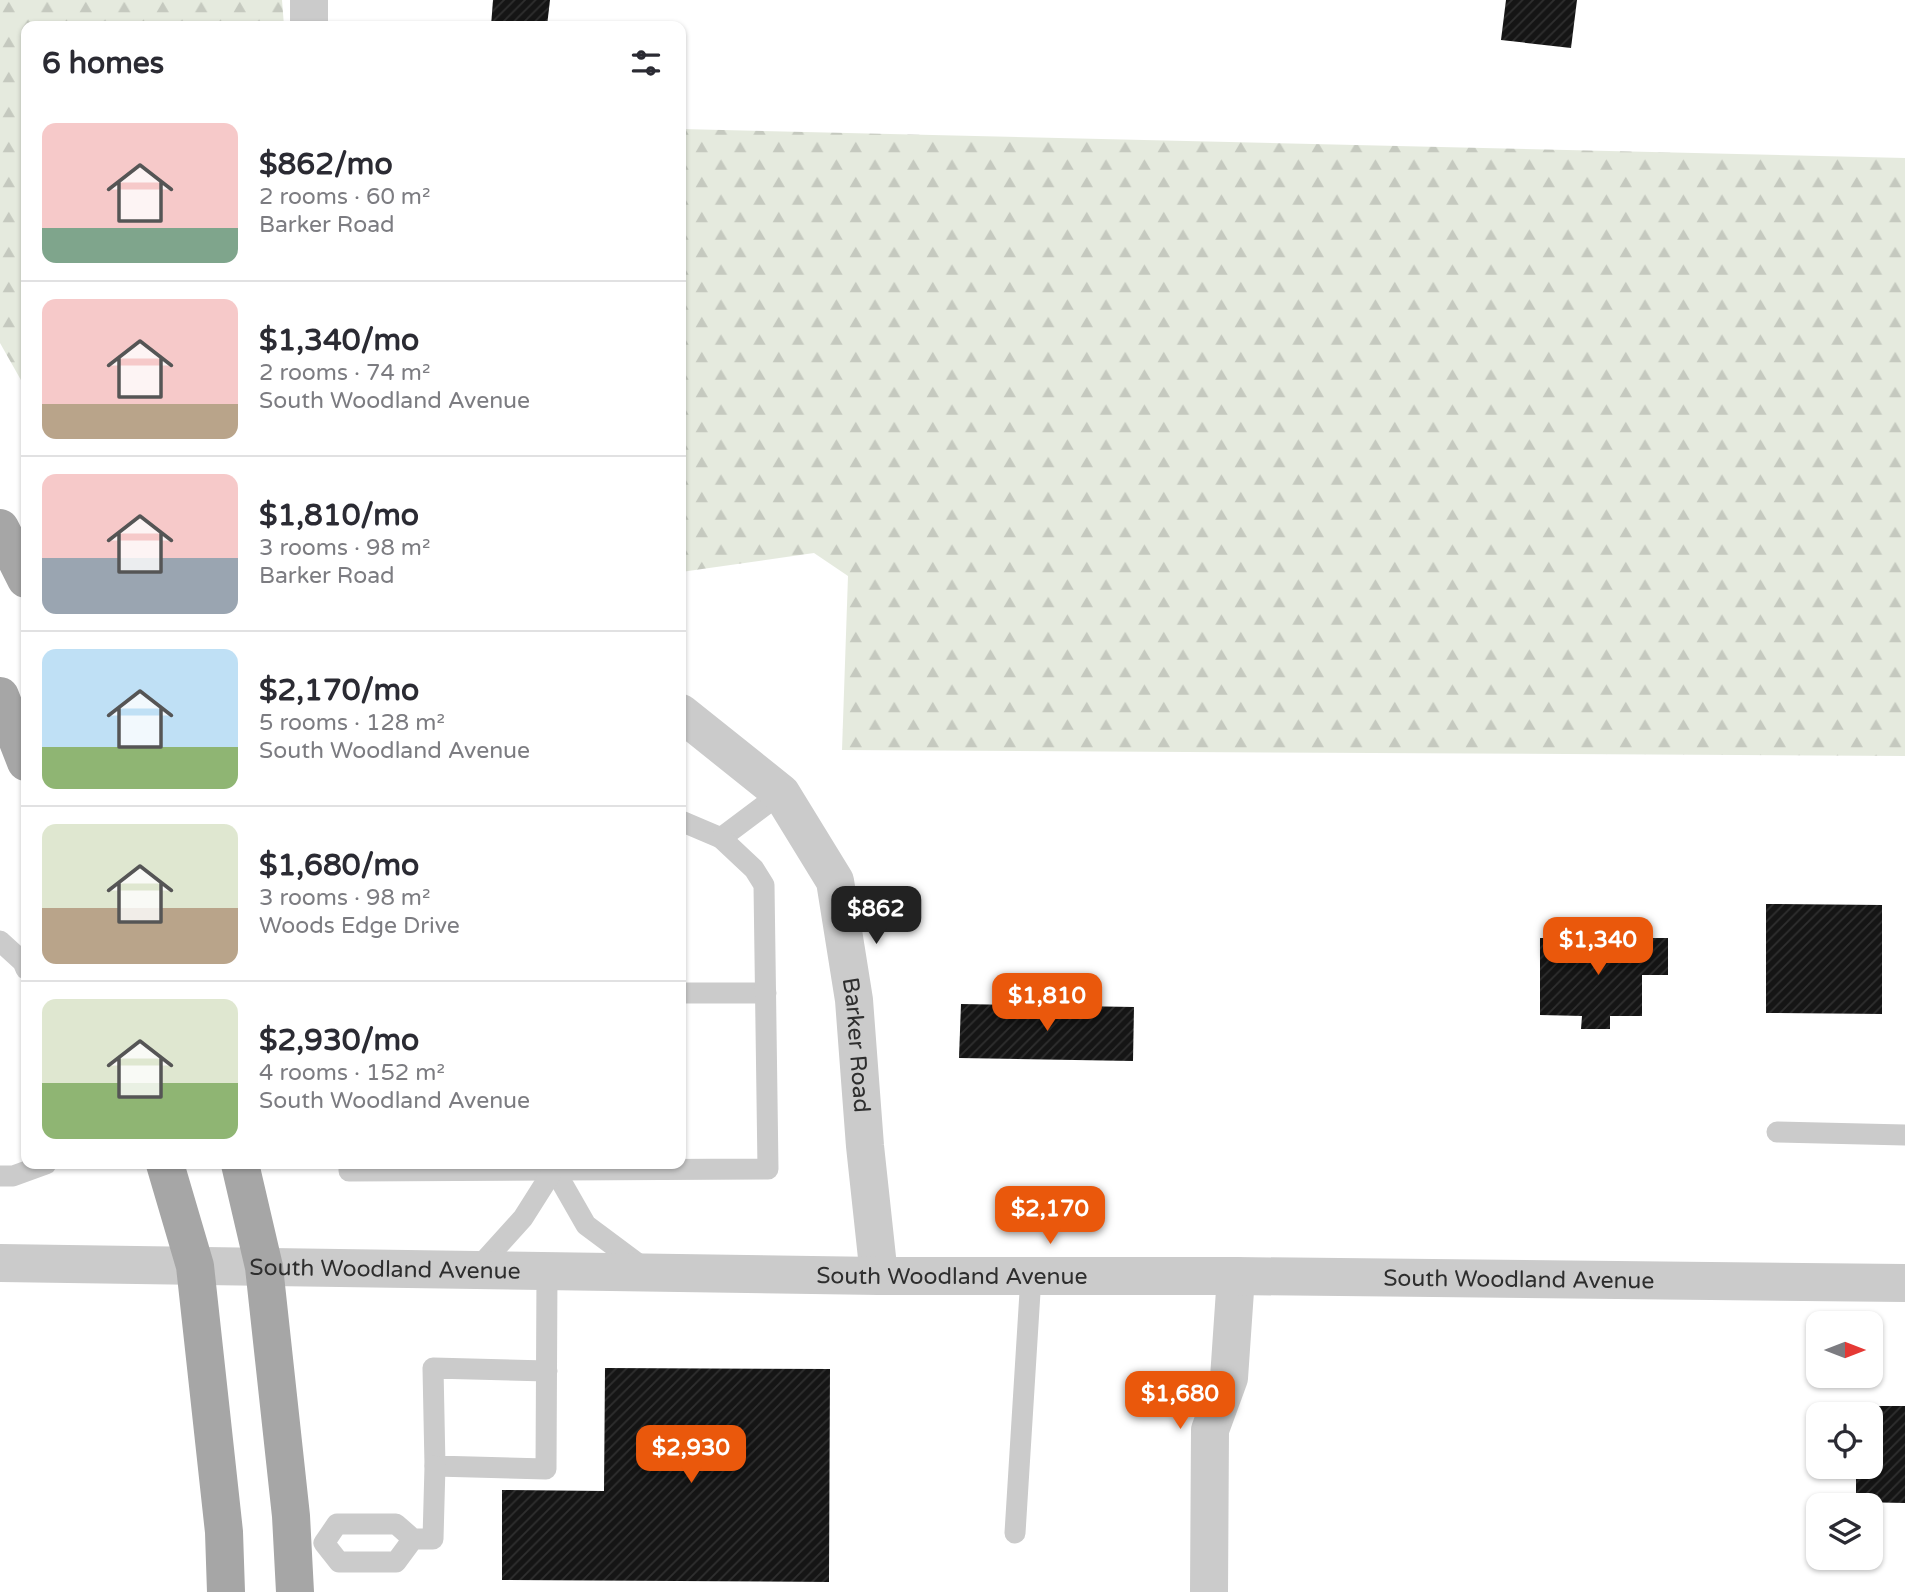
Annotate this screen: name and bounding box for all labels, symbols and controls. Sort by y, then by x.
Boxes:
icon: filters [627,44,665,82]
text: 6 homes [42,45,164,82]
text: $862/mo [259,146,393,183]
icon: home [98,151,182,235]
text: 2 rooms · 60 m² [259,183,430,211]
text: Barker Road [259,211,395,239]
text: $1,340/mo [259,322,419,359]
icon: home [98,327,182,411]
text: 2 rooms · 74 m² [259,359,430,387]
text: South Woodland Avenue [259,387,530,415]
text: $1,810/mo [259,497,419,534]
icon: home [98,502,182,586]
text: 3 rooms · 98 m² [259,534,430,562]
text: Barker Road [259,562,395,590]
text: $2,170/mo [259,672,419,709]
icon: home [98,677,182,761]
text: 5 rooms · 128 m² [259,709,445,737]
text: South Woodland Avenue [259,737,530,765]
text: $1,680/mo [259,847,419,884]
icon: home [98,852,182,936]
text: 3 rooms · 98 m² [259,884,430,912]
pin: $862 [835,886,917,946]
text: $862 [847,895,905,923]
text: Woods Edge Drive [259,912,460,940]
pin: $1,340 [1541,918,1655,977]
text: $1,340 [1559,926,1637,954]
pin: $1,810 [990,974,1104,1033]
street label: Barker Road [836,976,875,1114]
text: $1,810 [1008,982,1086,1010]
text: $2,930/mo [259,1022,419,1059]
icon: home [98,1027,182,1111]
text: 4 rooms · 152 m² [259,1059,445,1087]
text: South Woodland Avenue [259,1087,530,1115]
pin: $2,170 [993,1186,1107,1246]
text: $2,170 [1011,1195,1089,1223]
street label: South Woodland Avenue [249,1254,521,1286]
street label: South Woodland Avenue [816,1262,1088,1291]
street label: South Woodland Avenue [1383,1265,1655,1295]
north arrow [1806,1311,1883,1388]
map controls [1806,1311,1883,1570]
pin: $1,680 [1123,1372,1237,1431]
text: $1,680 [1141,1380,1219,1408]
button: locate [1806,1402,1883,1479]
pin: $2,930 [634,1426,748,1485]
text: $2,930 [652,1434,730,1462]
button: layers [1806,1493,1883,1570]

